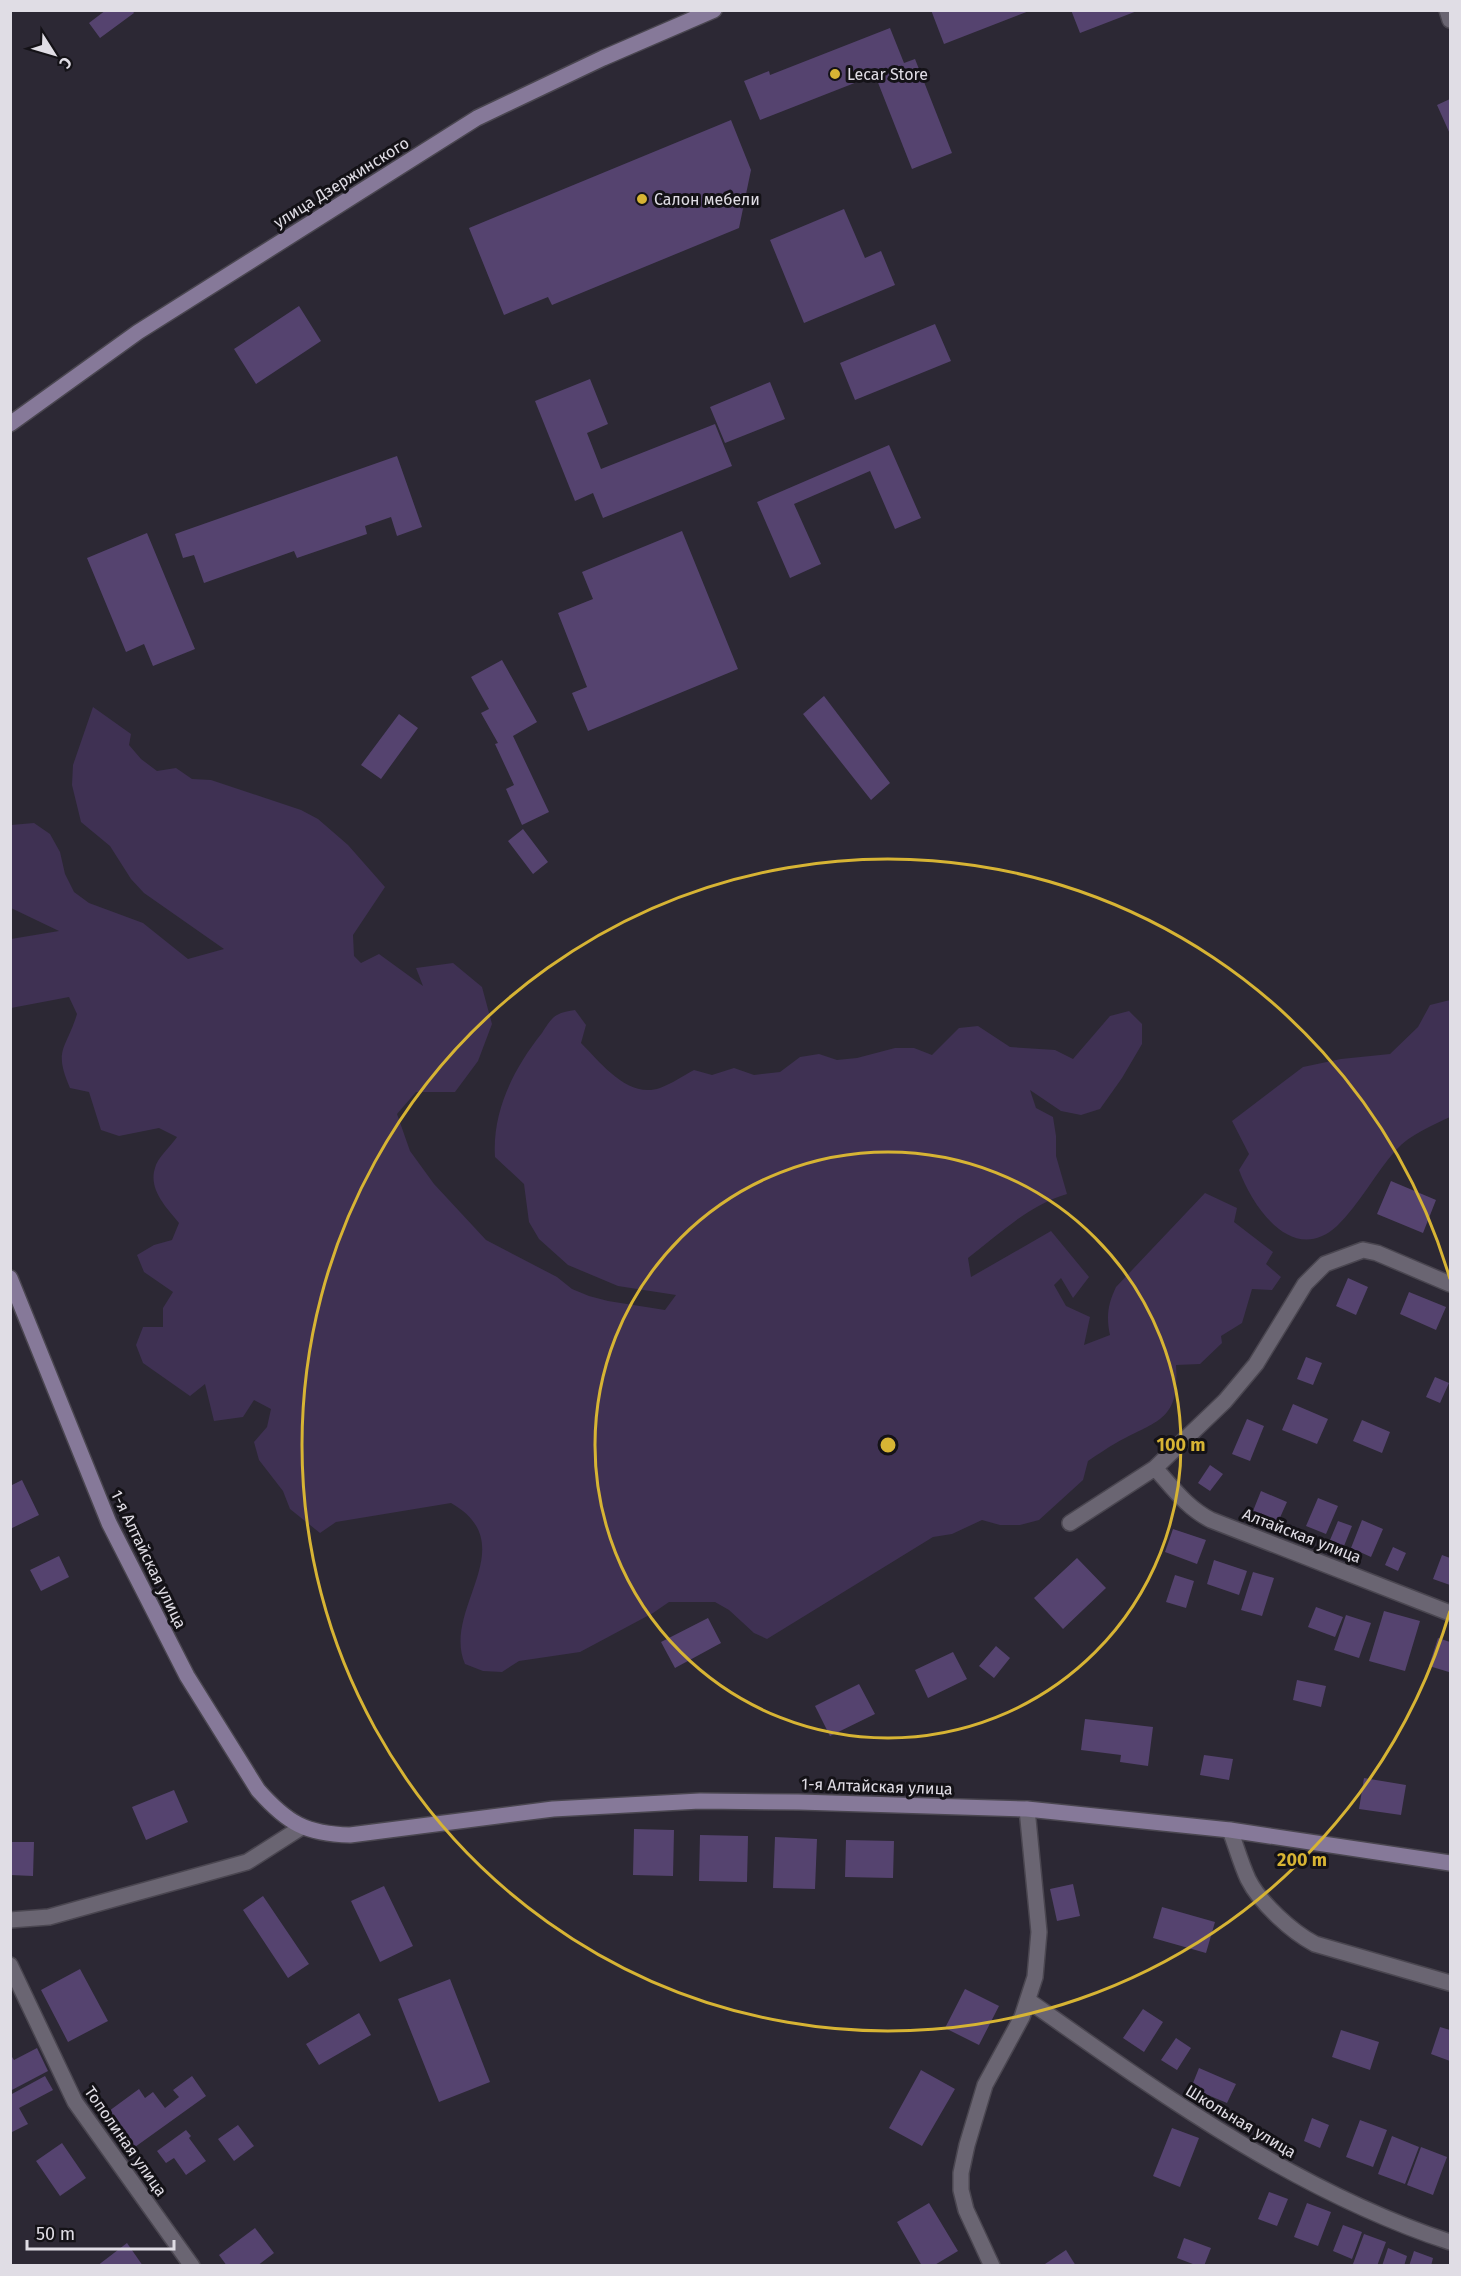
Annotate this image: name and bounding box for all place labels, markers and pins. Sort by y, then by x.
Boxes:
place label: Lecar Store [847,65,928,84]
marker: Lecar Store [828,67,842,81]
place label: Салон мебели [654,190,760,209]
marker: Салон мебели [635,192,649,206]
centre of rings [878,1435,898,1455]

